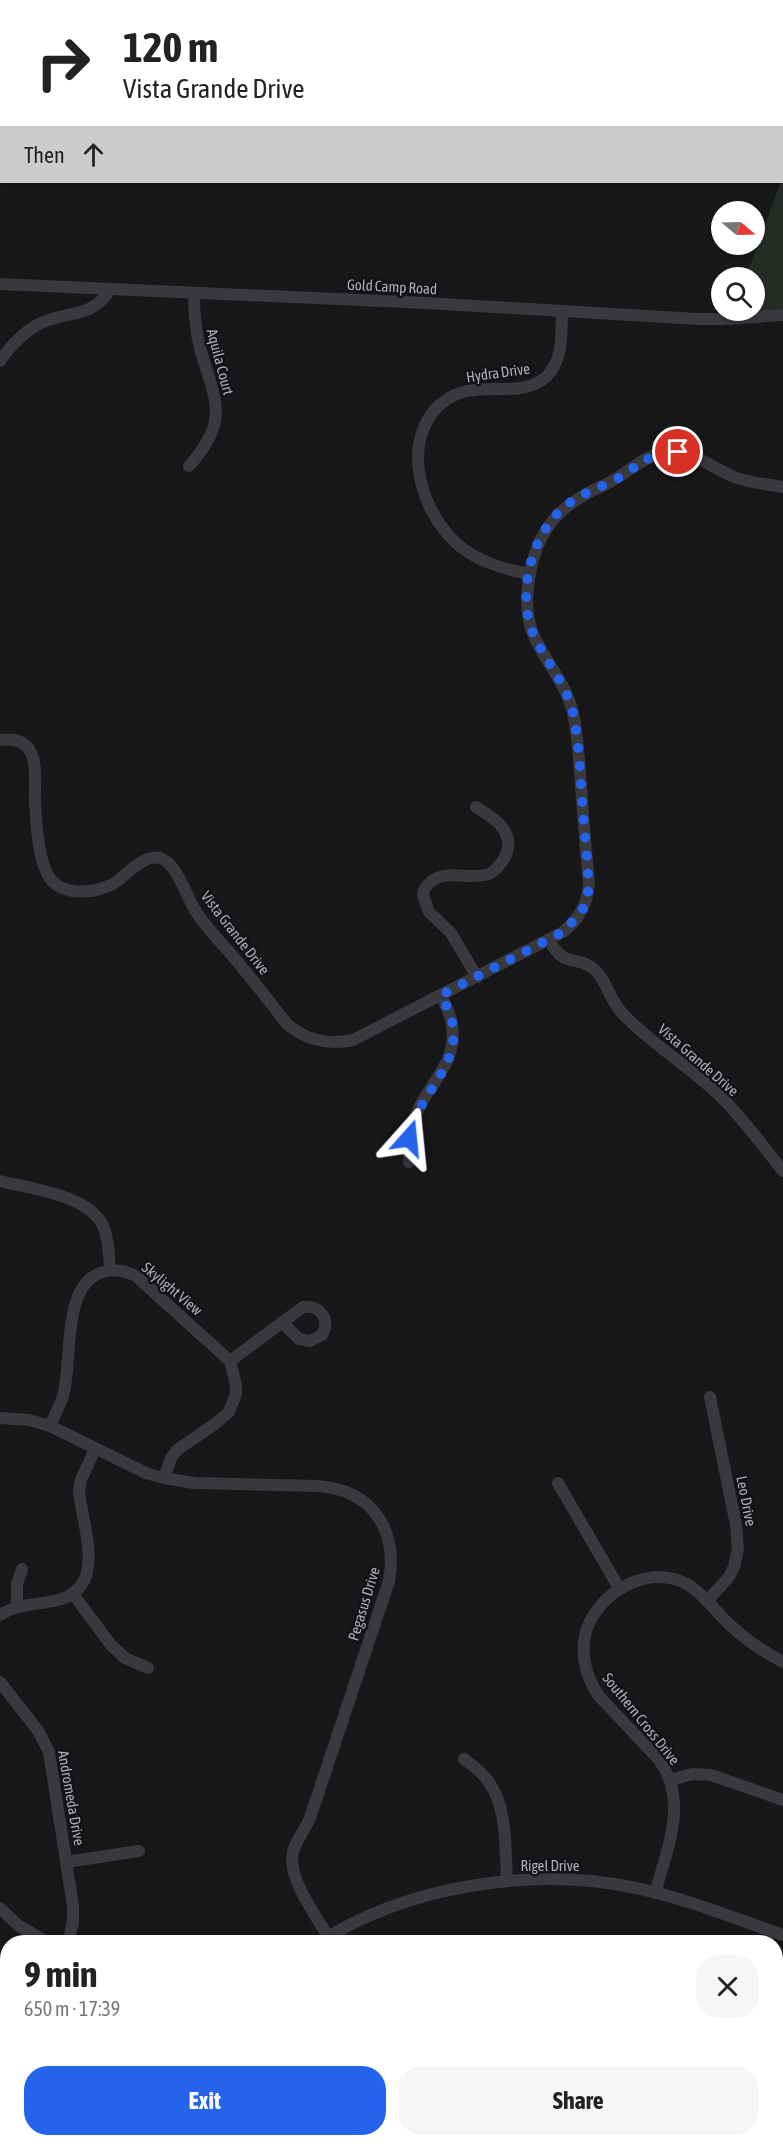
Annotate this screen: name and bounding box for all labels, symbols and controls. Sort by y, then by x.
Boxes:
text: 120 m [123,23,218,71]
icon: right [24,24,102,102]
text: Vista Grande Drive [123,73,305,104]
icon: ahead [77,138,110,171]
text: Then [24,142,65,168]
north arrow [711,201,765,255]
map controls [711,201,765,321]
button: search [711,267,765,321]
street label: Gold Camp Road [346,276,438,297]
street label: Aquila Court [203,327,237,397]
street label: Hydra Drive [465,360,531,385]
pin [652,426,703,477]
icon: arrive [661,435,694,468]
street label: Vista Grande Drive [198,888,273,978]
street label: Vista Grande Drive [655,1020,742,1099]
position arrow [377,1106,441,1170]
street label: Skylight View [139,1259,206,1319]
street label: Leo Drive [733,1474,760,1528]
street label: Pegasus Drive [344,1565,383,1643]
street label: Southern Cross Drive [599,1670,684,1768]
street label: Andromeda Drive [55,1749,88,1847]
street label: Rigel Drive [520,1857,580,1874]
text: 9 min [24,1953,98,1995]
button: close [696,1955,759,2018]
text: 650 m · 17:39 [24,1997,120,2020]
button: Exit [24,2066,386,2135]
button: Share [398,2066,759,2135]

